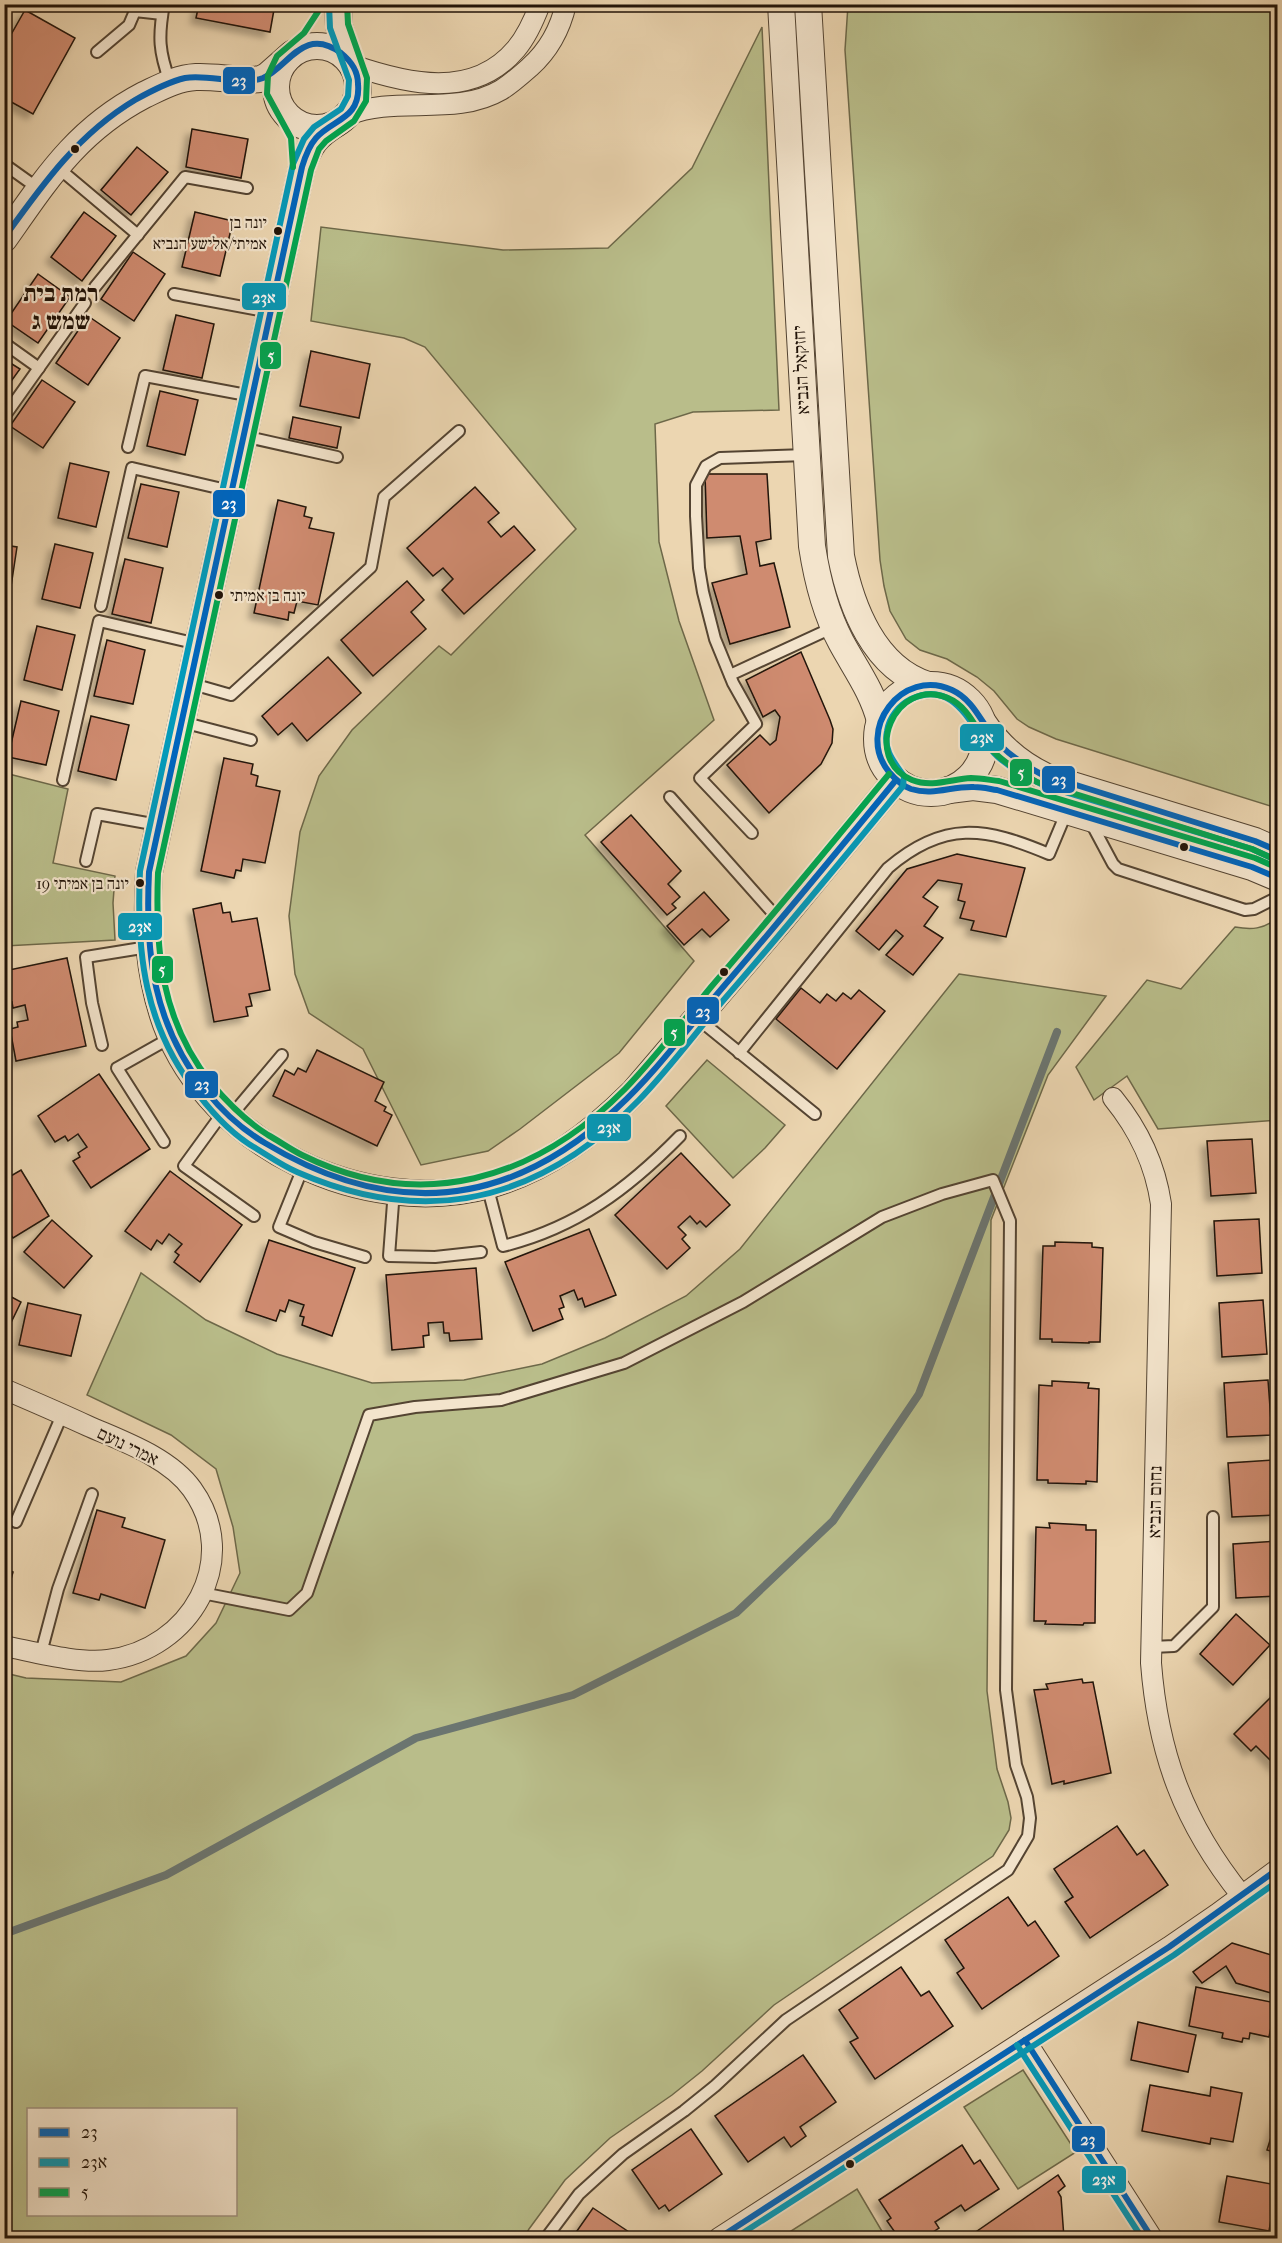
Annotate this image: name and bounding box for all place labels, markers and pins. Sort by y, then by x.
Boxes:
unlabelled marker [69,143,81,155]
place label: יונה בן אמיתי/אלישע הנביא [153,213,267,253]
marker: יונה בן אמיתי/אלישע הנביא [272,225,284,237]
place label: יונה בן אמיתי [230,586,305,605]
marker: יונה בן אמיתי [213,589,225,601]
unlabelled marker [1178,841,1190,853]
place label: יונה בן אמיתי 19 [36,874,129,893]
marker: יונה בן אמיתי 19 [134,877,146,889]
unlabelled marker [718,966,730,978]
unlabelled marker [844,2158,856,2170]

